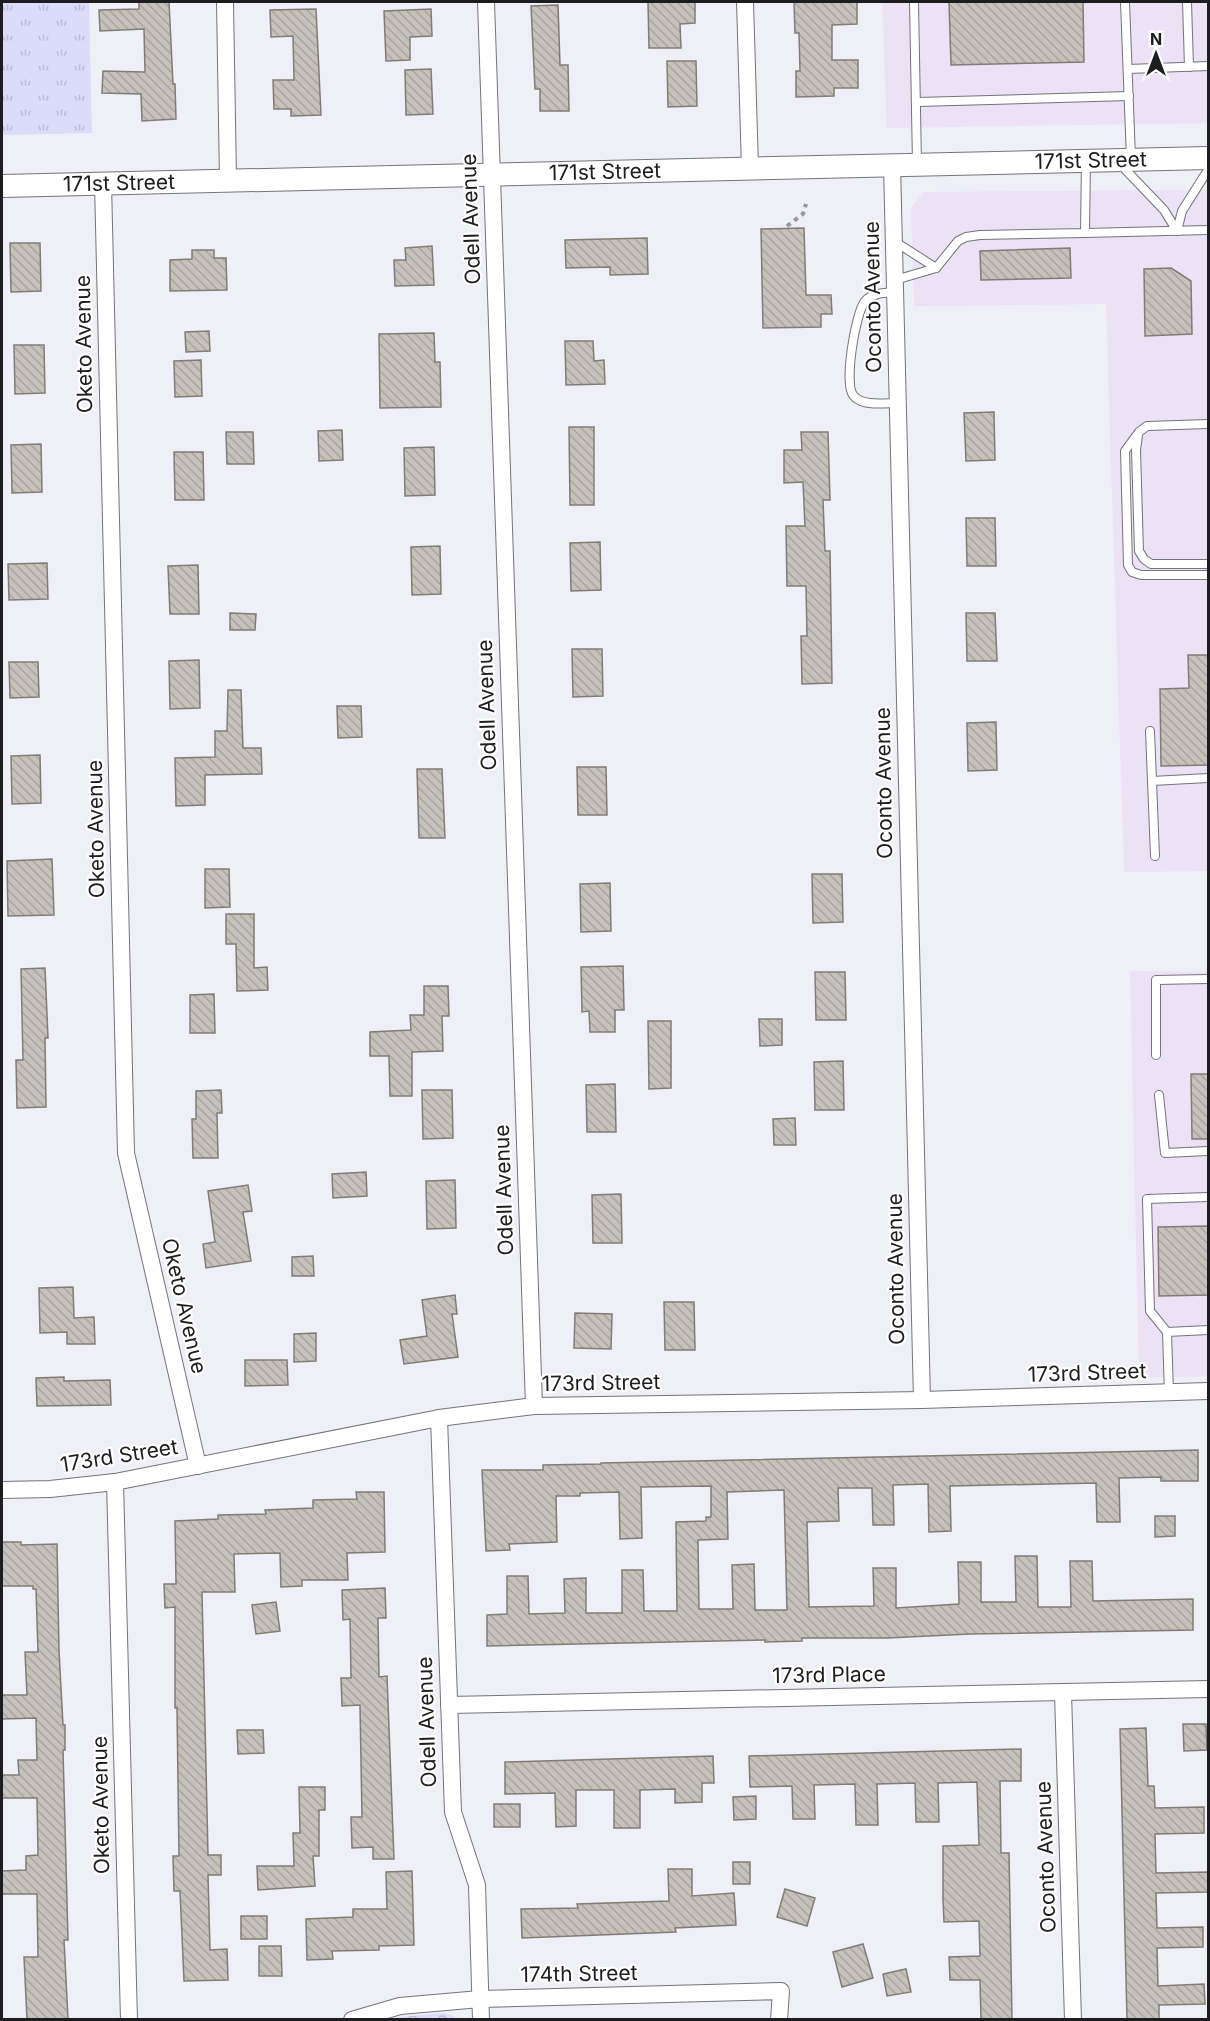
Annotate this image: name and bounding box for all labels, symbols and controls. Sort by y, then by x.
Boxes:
north arrow [1126,24,1186,84]
text: N [1150,29,1162,49]
street label: 171st Street [1034,146,1147,174]
street label: Odell Avenue [456,153,485,285]
street label: 171st Street [548,158,661,185]
street label: 171st Street [63,169,175,197]
street label: Oconto Avenue [859,221,886,373]
street label: Oketo Avenue [70,275,97,413]
street label: Odell Avenue [472,639,501,771]
street label: Oconto Avenue [870,707,897,859]
street label: Oketo Avenue [82,760,109,898]
street label: Odell Avenue [489,1124,518,1256]
street label: Oconto Avenue [882,1193,909,1345]
street label: Oketo Avenue [157,1236,212,1376]
street label: 173rd Street [1027,1358,1147,1387]
street label: 173rd Street [541,1369,661,1396]
street label: 173rd Street [58,1434,180,1477]
street label: Odell Avenue [412,1656,441,1788]
street label: 173rd Place [772,1661,886,1688]
street label: Oketo Avenue [87,1736,114,1874]
street label: Oconto Avenue [1030,1781,1061,1933]
street label: 174th Street [520,1960,638,1987]

